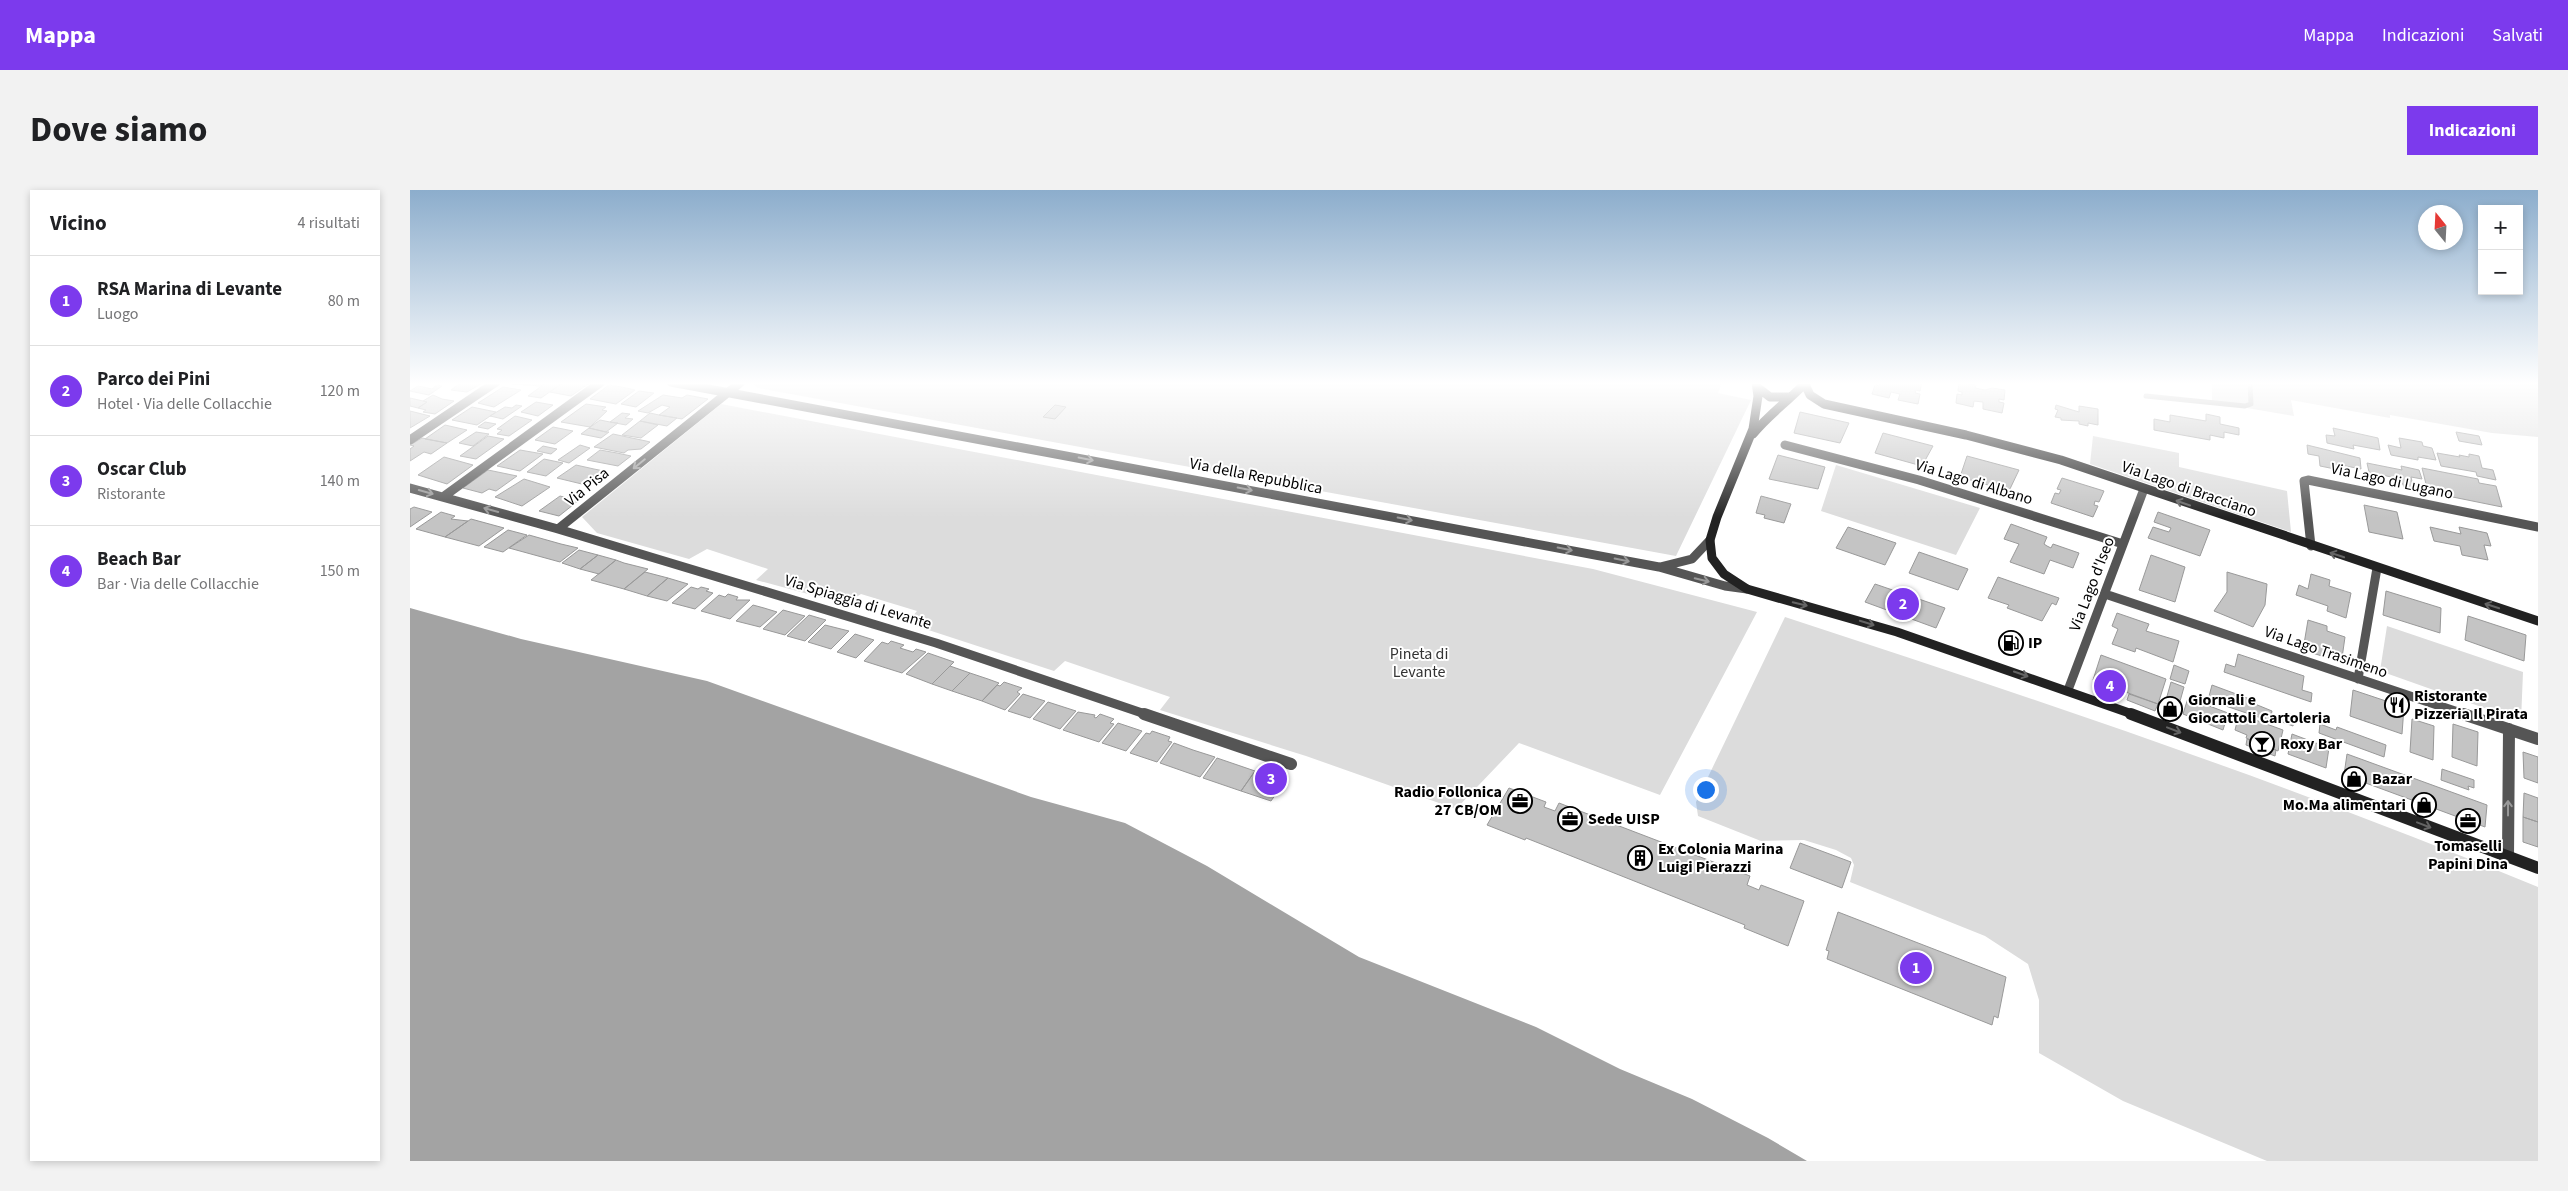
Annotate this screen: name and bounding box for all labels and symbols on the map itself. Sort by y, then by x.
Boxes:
north arrow [2418,205,2463,250]
street label: Via della Repubblica [1188,452,1324,500]
street label: Via Lago di Albano [1912,454,2036,510]
one-way arrow [1077,455,1093,464]
street label: Via Lago di Bracciano [2119,456,2259,522]
street label: Via Lago di Lugano [2329,457,2455,505]
one-way arrow [633,458,646,469]
street label: Via Pisa [560,462,614,512]
one-way arrow [1237,485,1253,494]
one-way arrow [418,488,434,498]
one-way arrow [2176,497,2192,507]
one-way arrow [483,505,499,515]
one-way arrow [1397,515,1413,525]
street label: Via Lago d'Iseo [2064,534,2120,634]
one-way arrow [1556,545,1572,555]
one-way arrow [2330,550,2346,559]
one-way arrow [1613,556,1629,565]
street label: Via Spiaggia di Levante [782,569,934,635]
one-way arrow [1694,576,1710,585]
pin: 2 [1887,585,1919,623]
one-way arrow [1791,600,1807,609]
one-way arrow [2484,600,2500,610]
one-way arrow [1859,618,1875,628]
street label: Via Lago Trasimeno [2261,621,2391,683]
fuel station icon: IP [1998,630,2024,656]
place label: IP [2028,632,2042,654]
park label: Pineta di Levante [1390,643,1448,683]
pin: 4 [2094,667,2126,705]
one-way arrow [2013,670,2029,679]
place label: Ristorante Pizzeria Il Pirata [2414,685,2528,725]
place label: Giornali e Giocattoli Cartoleria [2188,689,2331,729]
restaurant icon: Ristorante Pizzeria Il Pirata [2384,692,2410,718]
shop icon: Giornali e Giocattoli Cartoleria [2157,696,2183,722]
one-way arrow [2166,726,2181,735]
bar icon: Roxy Bar [2249,731,2275,757]
place label: Roxy Bar [2280,733,2343,755]
pin: 3 [1255,760,1287,798]
shop icon: Bazar [2341,766,2367,792]
place label: Bazar [2372,768,2413,790]
your location [1693,777,1719,803]
place label: Radio Follonica 27 CB/OM [1394,781,1502,821]
office icon: Radio Follonica 27 CB/OM [1507,788,1533,814]
shop icon: Mo.Ma alimentari [2411,792,2437,818]
place label: Mo.Ma alimentari [2283,794,2406,816]
one-way arrow [2503,800,2513,816]
office icon: Sede UISP [1557,806,1583,832]
place label: Sede UISP [1588,808,1660,830]
office icon: Tomaselli Papini Dina [2455,808,2481,834]
one-way arrow [2416,821,2431,830]
place label: Tomaselli Papini Dina [2428,835,2508,875]
place label: Ex Colonia Marina Luigi Pierazzi [1658,838,1783,878]
building icon: Ex Colonia Marina Luigi Pierazzi [1627,845,1653,871]
pin: 1 [1900,949,1932,987]

